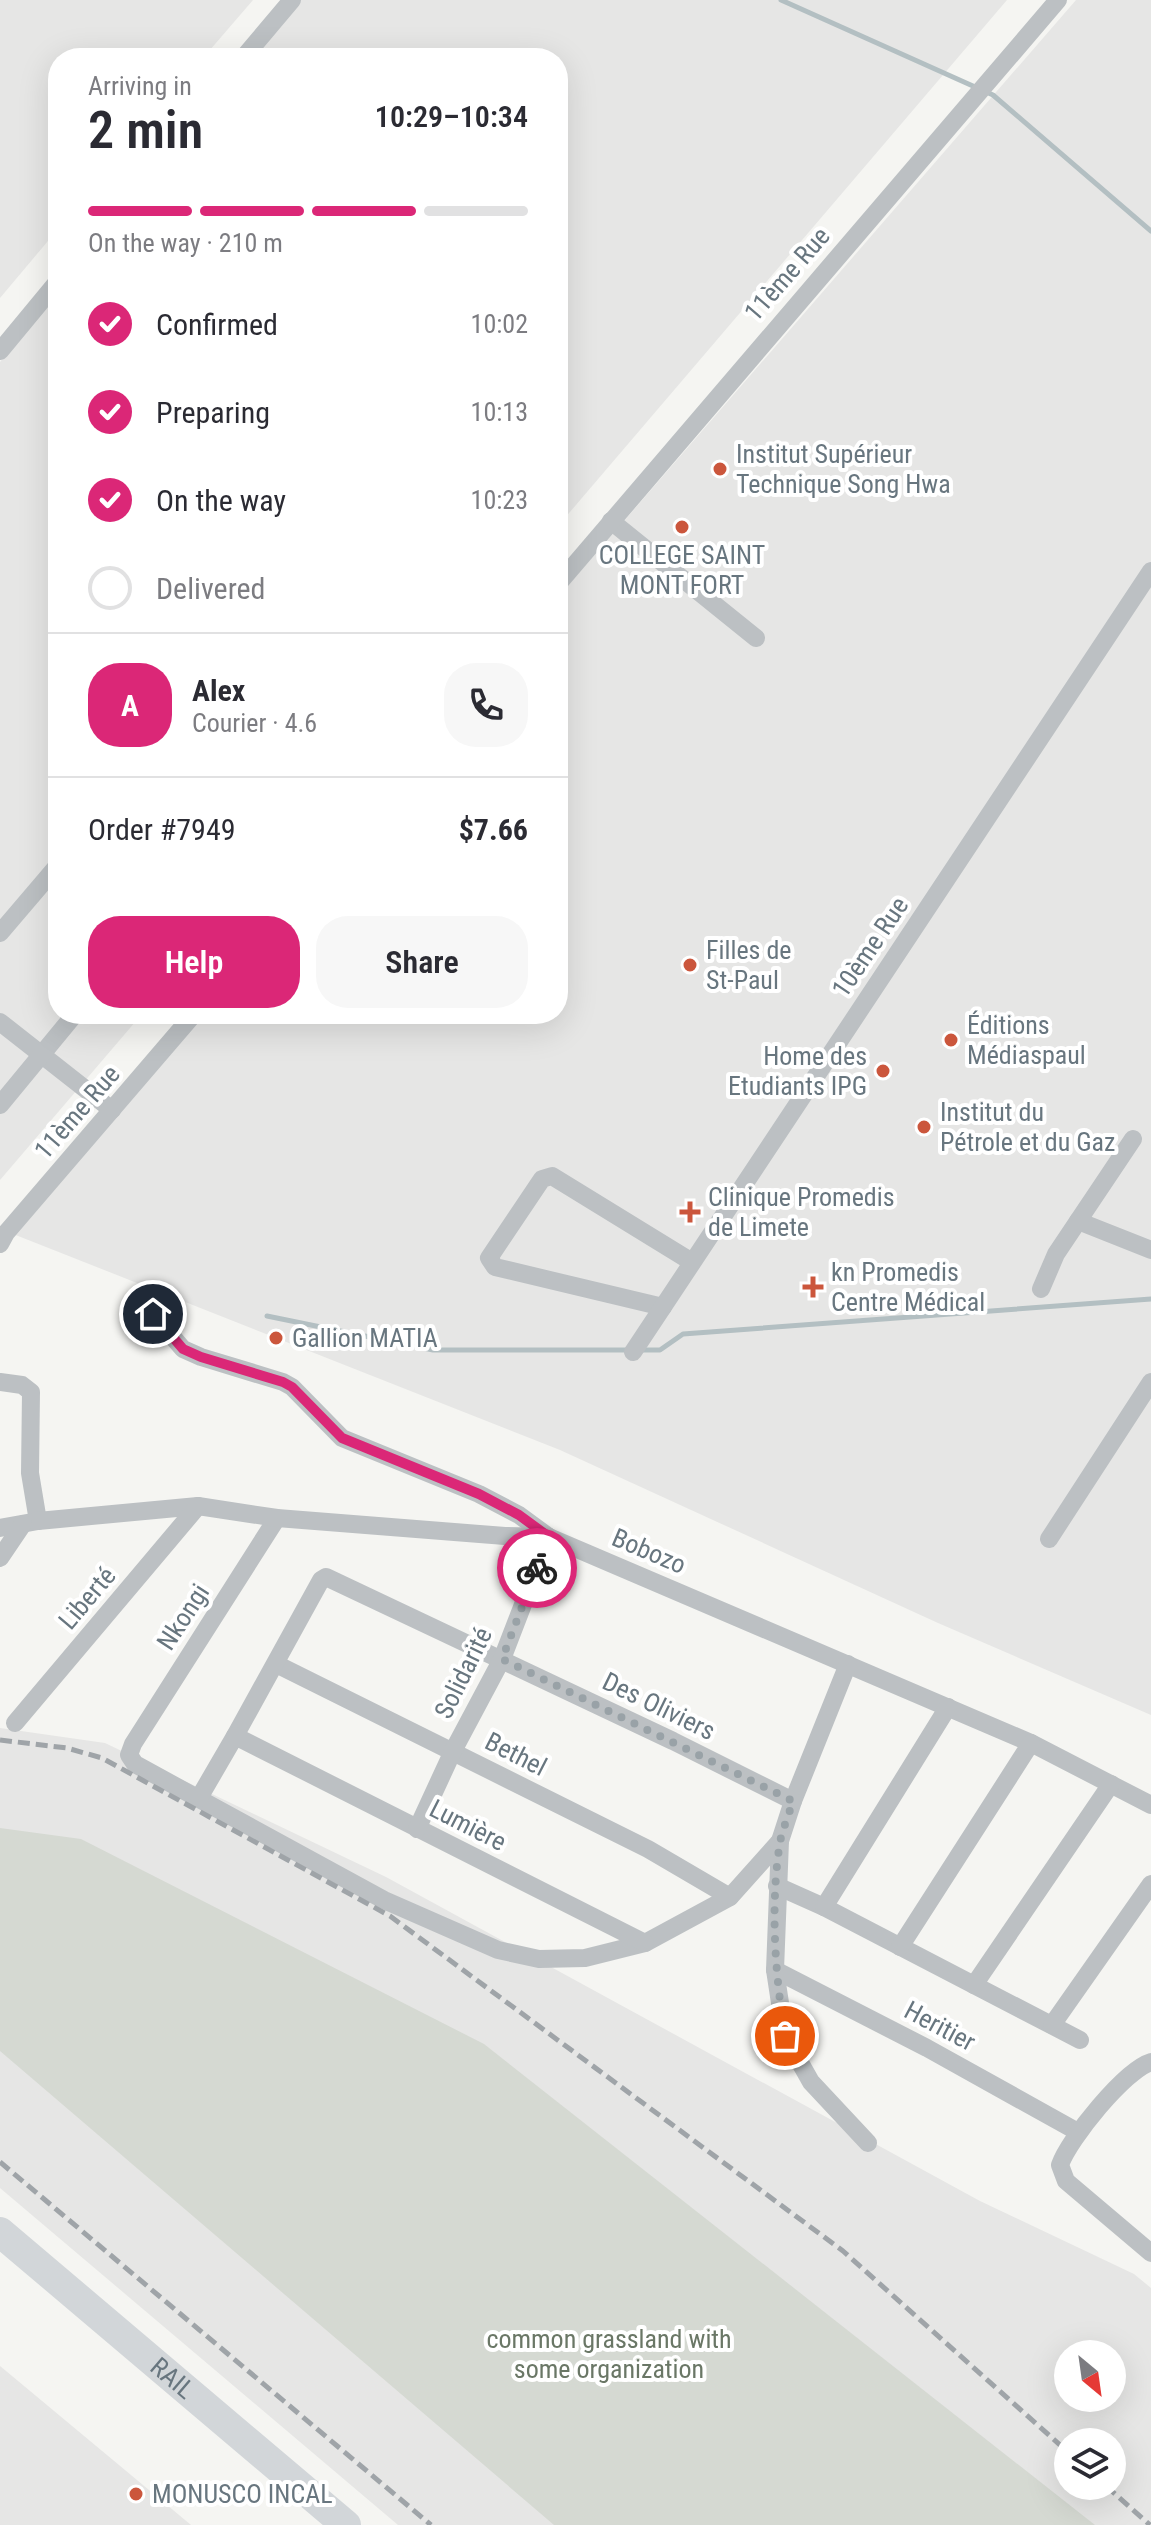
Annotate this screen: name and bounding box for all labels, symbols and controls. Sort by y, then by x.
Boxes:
text: Arriving in [88,71,192,101]
text: 10:29–10:34 [375,99,528,134]
text: 2 min [88,100,203,161]
street label: 11ème Rue [738,221,836,327]
text: On the way · 210 m [88,228,283,258]
icon: check [88,302,132,346]
text: Confirmed [156,307,278,342]
text: 10:02 [471,309,528,339]
icon: check [88,390,132,434]
text: Preparing [156,395,270,430]
text: 10:13 [471,397,528,427]
place label: Institut Supérieur Technique Song Hwa [736,439,951,499]
marker: Institut Supérieur Technique Song Hwa [711,460,729,478]
icon: check [88,478,132,522]
text: On the way [156,483,286,518]
text: 10:23 [471,485,528,515]
marker: COLLEGE SAINT MONT FORT [673,518,691,536]
place label: COLLEGE SAINT MONT FORT [599,540,765,600]
text: Delivered [156,571,265,606]
button: phone [444,663,528,747]
text: Alex [192,673,245,708]
text: A [121,688,139,723]
text: Courier · 4.6 [192,708,317,738]
text: Order #7949 [88,812,236,847]
text: $7.66 [459,812,528,847]
street label: 10ème Rue [826,891,914,1003]
button: Help [88,916,300,1008]
button: Share [316,916,528,1008]
place label: Filles de St-Paul [706,935,792,995]
marker: Filles de St-Paul [681,956,699,974]
place label: Éditions Médiaspaul [967,1010,1086,1070]
marker: Éditions Médiaspaul [942,1031,960,1049]
place label: Home des Etudiants IPG [728,1041,867,1101]
street label: 11ème Rue [28,1059,126,1165]
marker: Home des Etudiants IPG [874,1062,892,1080]
place label: Institut du Pétrole et du Gaz [940,1097,1115,1157]
marker: Institut du Pétrole et du Gaz [915,1118,933,1136]
place label: Clinique Promedis de Limete [708,1182,895,1242]
marker: Clinique Promedis de Limete [679,1201,701,1223]
place label: kn Promedis Centre Médical [831,1257,985,1317]
marker: kn Promedis Centre Médical [802,1276,824,1298]
pin [119,1280,187,1348]
icon: home [131,1292,175,1336]
place label: Gallion MATIA [292,1323,438,1353]
marker: Gallion MATIA [267,1329,285,1347]
street label: Bobozo [608,1522,690,1580]
courier [497,1528,577,1608]
icon: bike [515,1546,559,1590]
street label: Liberté [52,1561,122,1635]
street label: Nkongi [151,1579,215,1655]
street label: Solidarité [428,1623,498,1723]
street label: Des Oliviers [598,1666,720,1746]
street label: Bethel [480,1726,552,1782]
street label: Lumière [425,1793,511,1857]
street label: Heritier [899,1995,981,2057]
pin [751,2002,819,2070]
icon: bag [763,2014,807,2058]
park label: common grassland with some organization [486,2324,732,2384]
north arrow [1054,2340,1126,2412]
map controls [1054,2340,1126,2500]
street label: RAIL [145,2351,200,2405]
button: layers [1054,2428,1126,2500]
place label: MONUSCO INCAL [152,2479,333,2509]
marker: MONUSCO INCAL [127,2485,145,2503]

